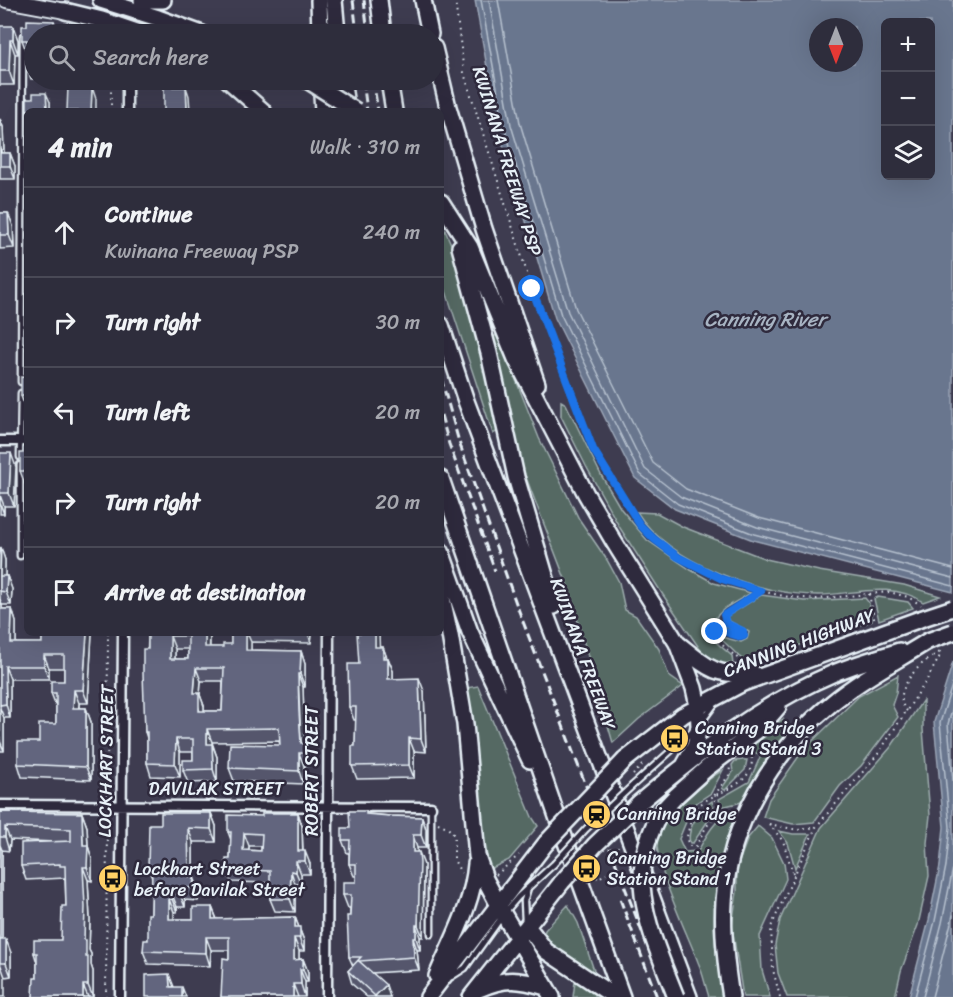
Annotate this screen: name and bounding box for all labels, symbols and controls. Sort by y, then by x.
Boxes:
north arrow [809,18,863,72]
map controls [881,18,935,180]
button: + [881,18,935,72]
search box [24,24,444,90]
text: Search here [93,38,209,77]
icon: search [45,41,78,74]
street label: KWINANA FREEWAY PSP [463,62,551,260]
button: − [881,72,935,126]
text: 4 min [48,124,112,170]
button: layers [881,126,935,180]
text: Walk · 310 m [310,130,420,165]
text: Continue [105,195,193,234]
text: 240 m [363,215,420,250]
icon: ahead [48,216,81,249]
text: Kwinana Freeway PSP [105,234,299,269]
route start [518,275,544,301]
water label: Canning River [704,302,829,337]
text: Turn right [105,303,200,342]
text: 30 m [376,305,420,340]
icon: right [48,306,81,339]
text: Turn left [105,393,190,432]
text: 20 m [375,395,420,430]
icon: left [48,396,81,429]
text: Turn right [105,483,200,522]
text: 20 m [375,485,420,520]
icon: right [48,486,81,519]
text: Arrive at destination [105,573,306,612]
street label: KWINANA FREEWAY [541,573,626,736]
icon: arrive [48,576,81,609]
street label: CANNING HIGHWAY [718,599,881,687]
route end [701,618,727,644]
street label: LOCKHART STREET [89,683,123,838]
street label: ROBERT STREET [296,704,328,836]
place label: Canning Bridge Station Stand 3 [695,712,821,765]
bus stop icon: Canning Bridge Station Stand 3 [658,722,690,754]
street label: DAVILAK STREET [148,773,285,805]
station icon: Canning Bridge [580,798,612,830]
place label: Canning Bridge [617,798,737,830]
place label: Canning Bridge Station Stand 1 [607,842,731,895]
bus stop icon: Canning Bridge Station Stand 1 [570,852,602,884]
place label: Lockhart Street before Davilak Street [134,853,305,906]
bus stop icon: Lockhart Street before Davilak Street [97,863,129,895]

